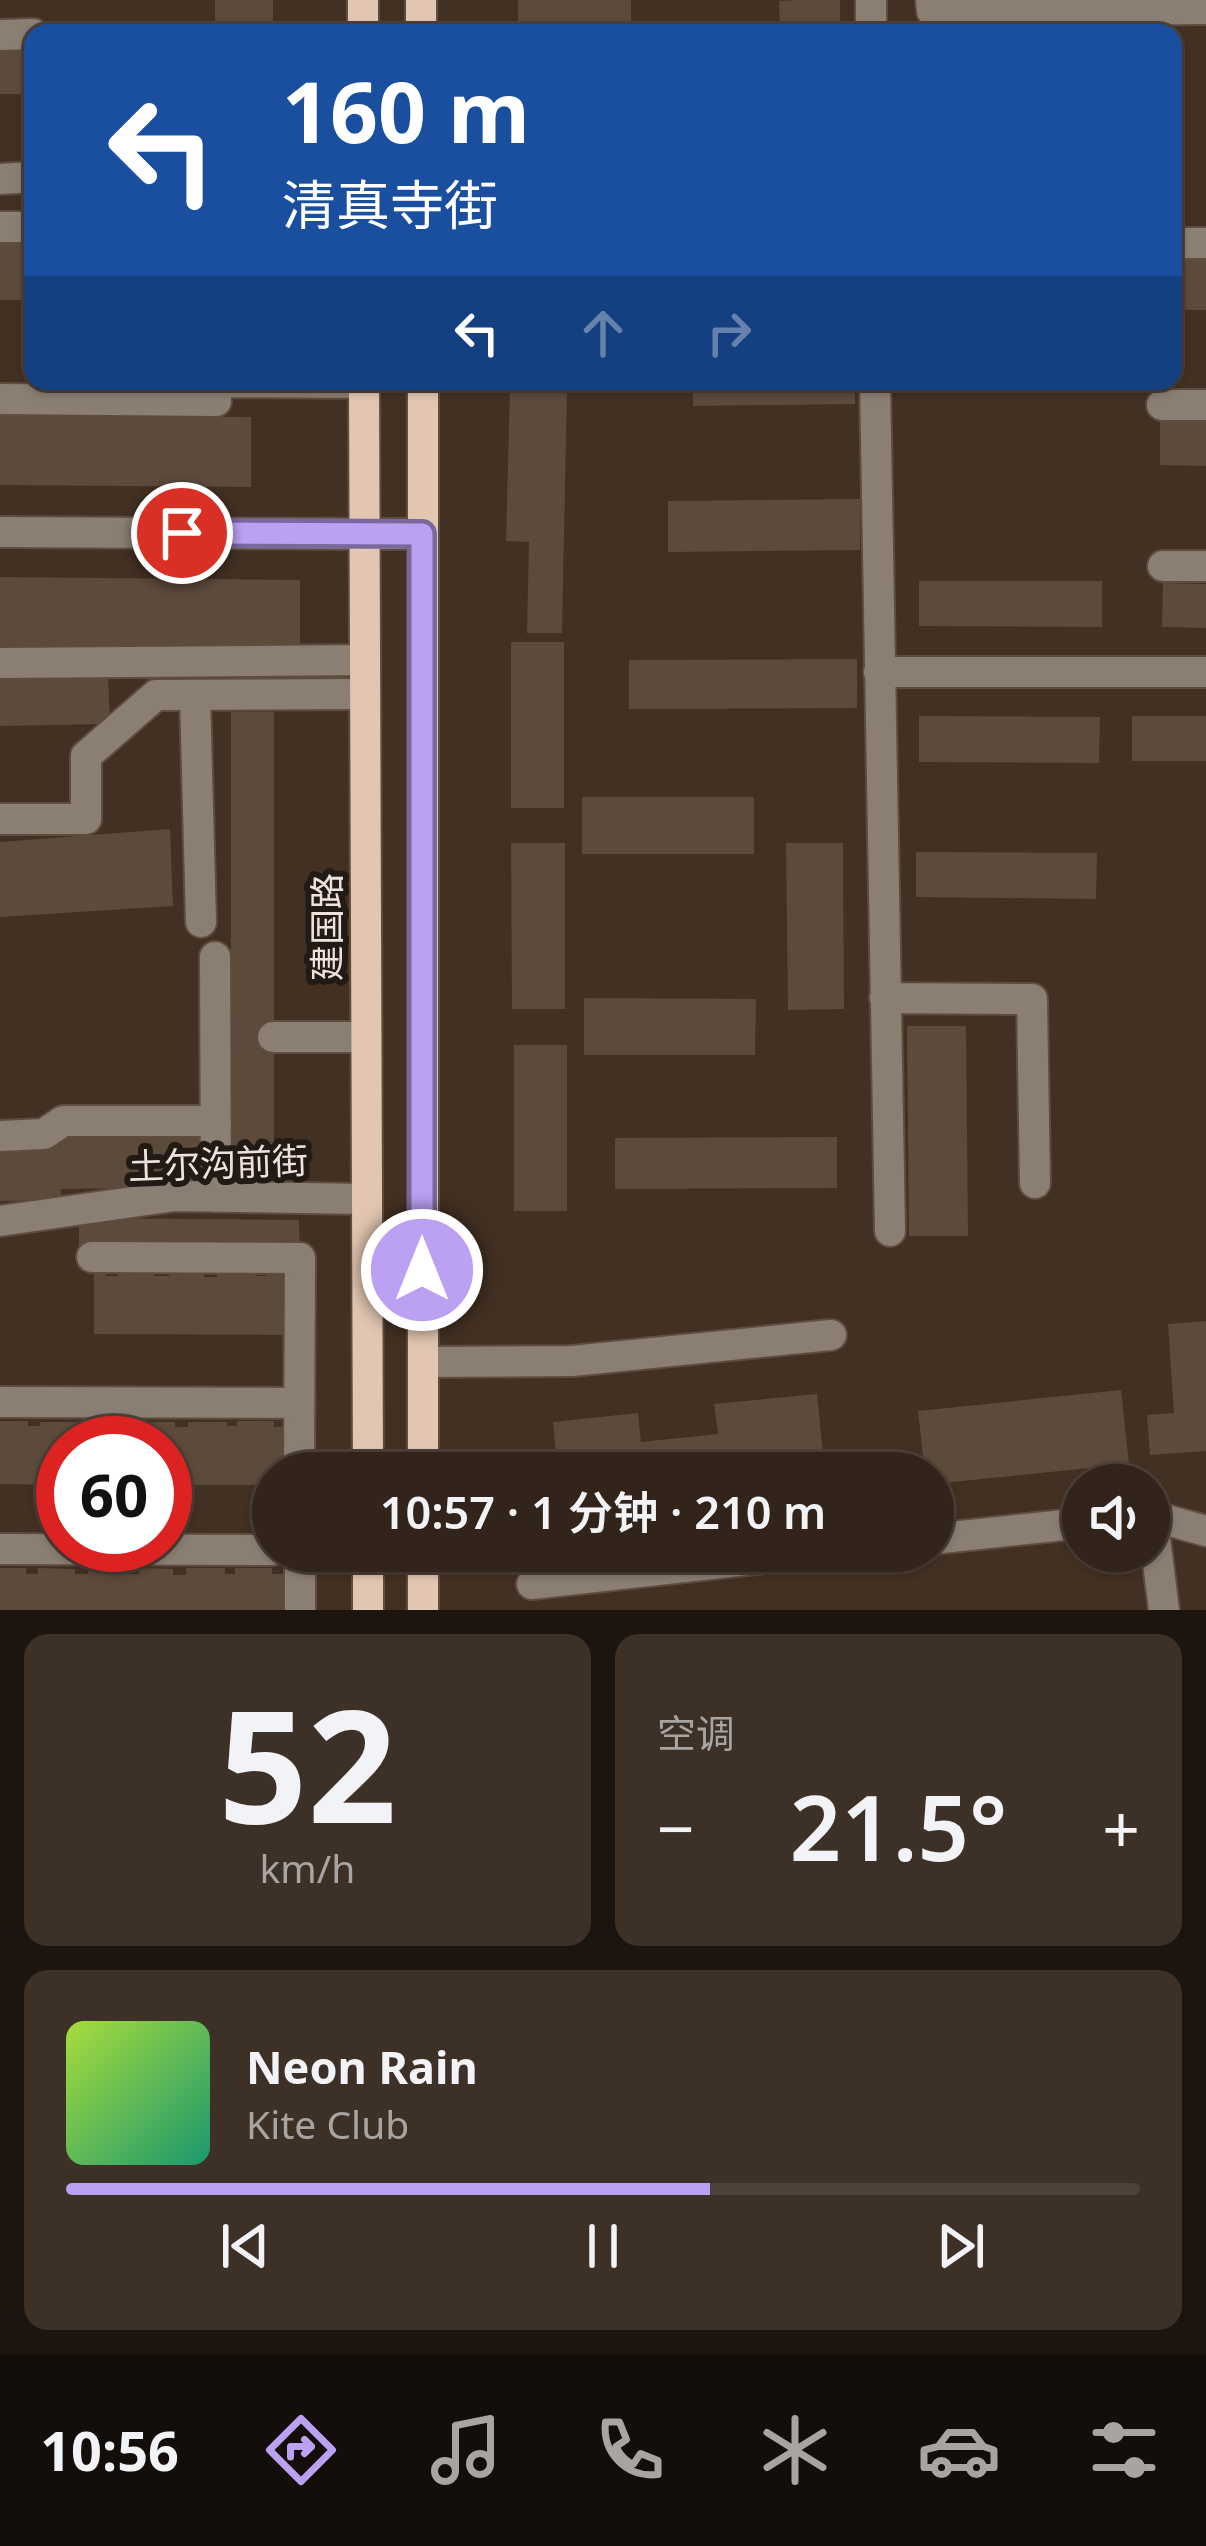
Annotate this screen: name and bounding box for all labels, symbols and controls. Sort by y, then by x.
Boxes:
text: 160 m [282,53,530,168]
icon: left [84,72,240,228]
text: 清真寺街 [282,167,498,241]
icon: left [444,300,510,366]
icon: ahead [570,300,636,366]
icon: right [696,300,762,366]
pin [131,482,233,584]
icon: arrive [149,500,215,566]
street label: 建国路 [302,873,351,981]
street label: 土尔沟前街 [127,1135,309,1191]
position arrow [359,1207,485,1333]
speed limit sign: 60 [36,1416,192,1572]
map controls [1062,1464,1170,1572]
button: sound [1062,1464,1170,1572]
text: 10:57 · 1 分钟 · 210 m [380,1481,826,1542]
text: 52 [218,1656,397,1869]
text: 空调 [657,1706,735,1759]
text: 21.5° [790,1765,1007,1887]
text: − [657,1782,695,1872]
text: + [1102,1782,1140,1872]
text: km/h [260,1841,355,1894]
text: Neon Rain [246,2036,478,2097]
text: Kite Club [246,2097,409,2150]
icon: previous [212,2213,278,2279]
icon: pause [570,2213,636,2279]
icon: next [928,2213,994,2279]
icon: directions [259,2408,343,2492]
icon: music [424,2408,508,2492]
icon: phone [588,2408,672,2492]
icon: climate [753,2408,837,2492]
icon: car [917,2408,1001,2492]
icon: filters [1082,2408,1166,2492]
text: 10:56 [40,2413,179,2487]

